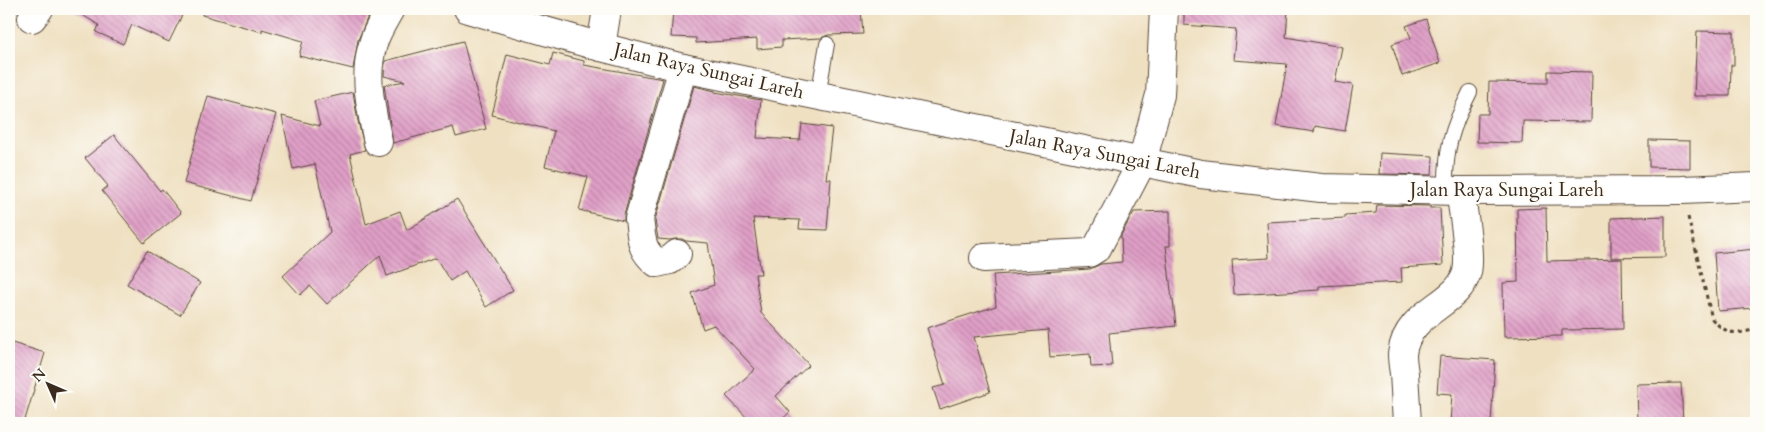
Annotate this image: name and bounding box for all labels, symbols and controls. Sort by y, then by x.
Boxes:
street label: Jalan Raya Sungai Lareh [609,36,807,106]
street label: Jalan Raya Sungai Lareh [1004,122,1203,185]
street label: Jalan Raya Sungai Lareh [1407,177,1605,203]
north arrow [22,360,72,410]
text: N [28,364,50,386]

